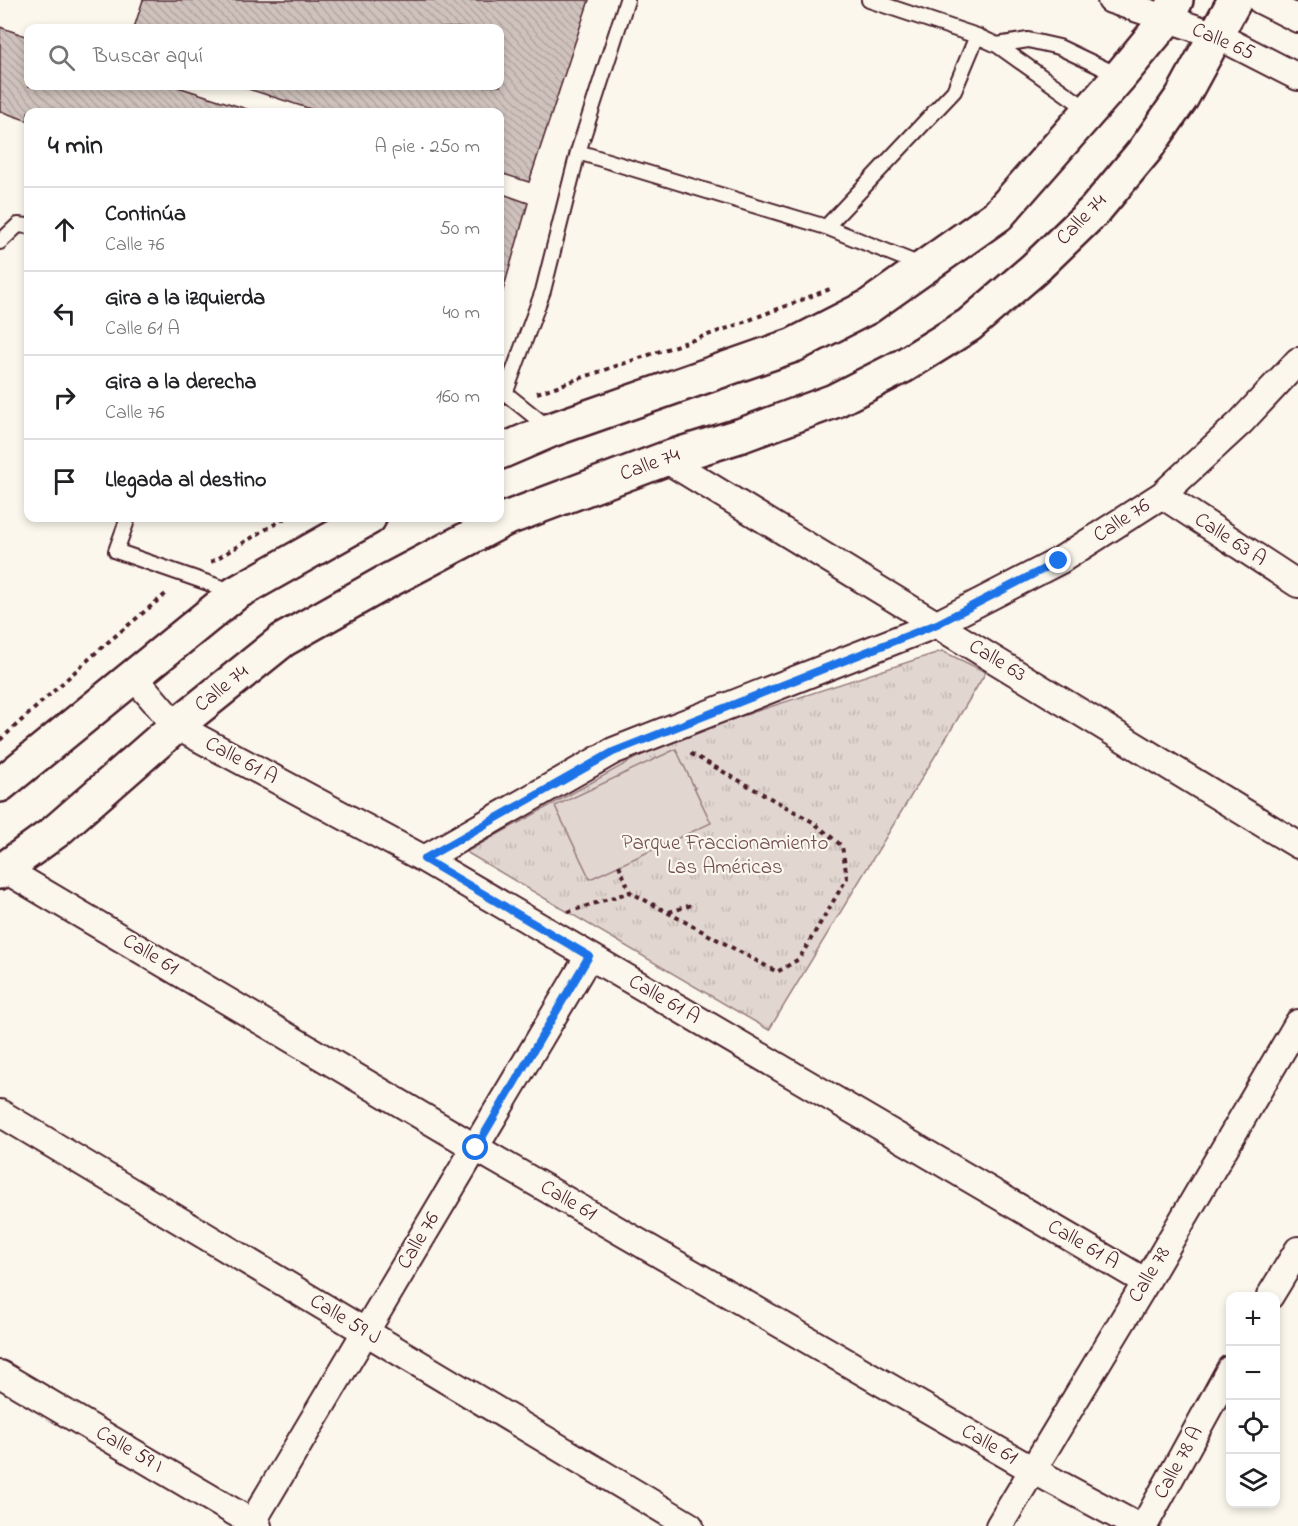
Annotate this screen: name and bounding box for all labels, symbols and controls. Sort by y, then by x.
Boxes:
street label: Calle 65 [1187,15,1259,69]
search box [24,24,504,90]
icon: search [45,41,78,74]
text: Buscar aquí [93,41,203,73]
text: 4 min [48,128,103,166]
text: A pie · 250 m [374,133,480,162]
street label: Calle 74 [1050,187,1115,253]
text: Continúa [105,199,186,231]
icon: ahead [48,213,81,246]
text: 50 m [439,215,480,244]
text: Calle 76 [105,231,165,260]
text: Gira a la izquierda [105,283,265,315]
icon: left [48,297,81,330]
text: 40 m [443,299,480,328]
text: Calle 61 A [105,315,180,344]
text: Gira a la derecha [105,367,256,399]
icon: right [48,381,81,414]
text: 160 m [436,383,480,412]
text: Calle 76 [105,399,165,428]
street label: Calle 74 [616,440,685,490]
icon: arrive [48,465,81,498]
text: Llegada al destino [105,465,266,497]
street label: Calle 76 [1088,491,1156,551]
street label: Calle 63 A [1188,505,1272,575]
route end [1045,547,1071,573]
street label: Calle 63 [962,632,1032,690]
street label: Calle 74 [189,658,256,720]
street label: Calle 61 A [199,729,283,793]
park label: Parque Fraccionamiento Las Américas [622,829,828,883]
street label: Calle 61 [116,927,184,984]
street label: Calle 61 A [622,967,706,1033]
route start [462,1134,488,1160]
street label: Calle 61 [534,1173,602,1229]
street label: Calle 76 [390,1206,448,1276]
street label: Calle 61 A [1041,1212,1125,1278]
street label: Calle 78 [1121,1241,1179,1309]
street label: Calle 59 J [304,1287,386,1353]
map controls [1226,1292,1280,1508]
button: + [1226,1292,1280,1346]
button: − [1226,1346,1280,1400]
button: locate [1226,1400,1280,1454]
street label: Calle 61 [955,1417,1023,1473]
street label: Calle 59 I [90,1419,168,1481]
street label: Calle 78 A [1147,1421,1211,1505]
button: layers [1226,1454,1280,1508]

